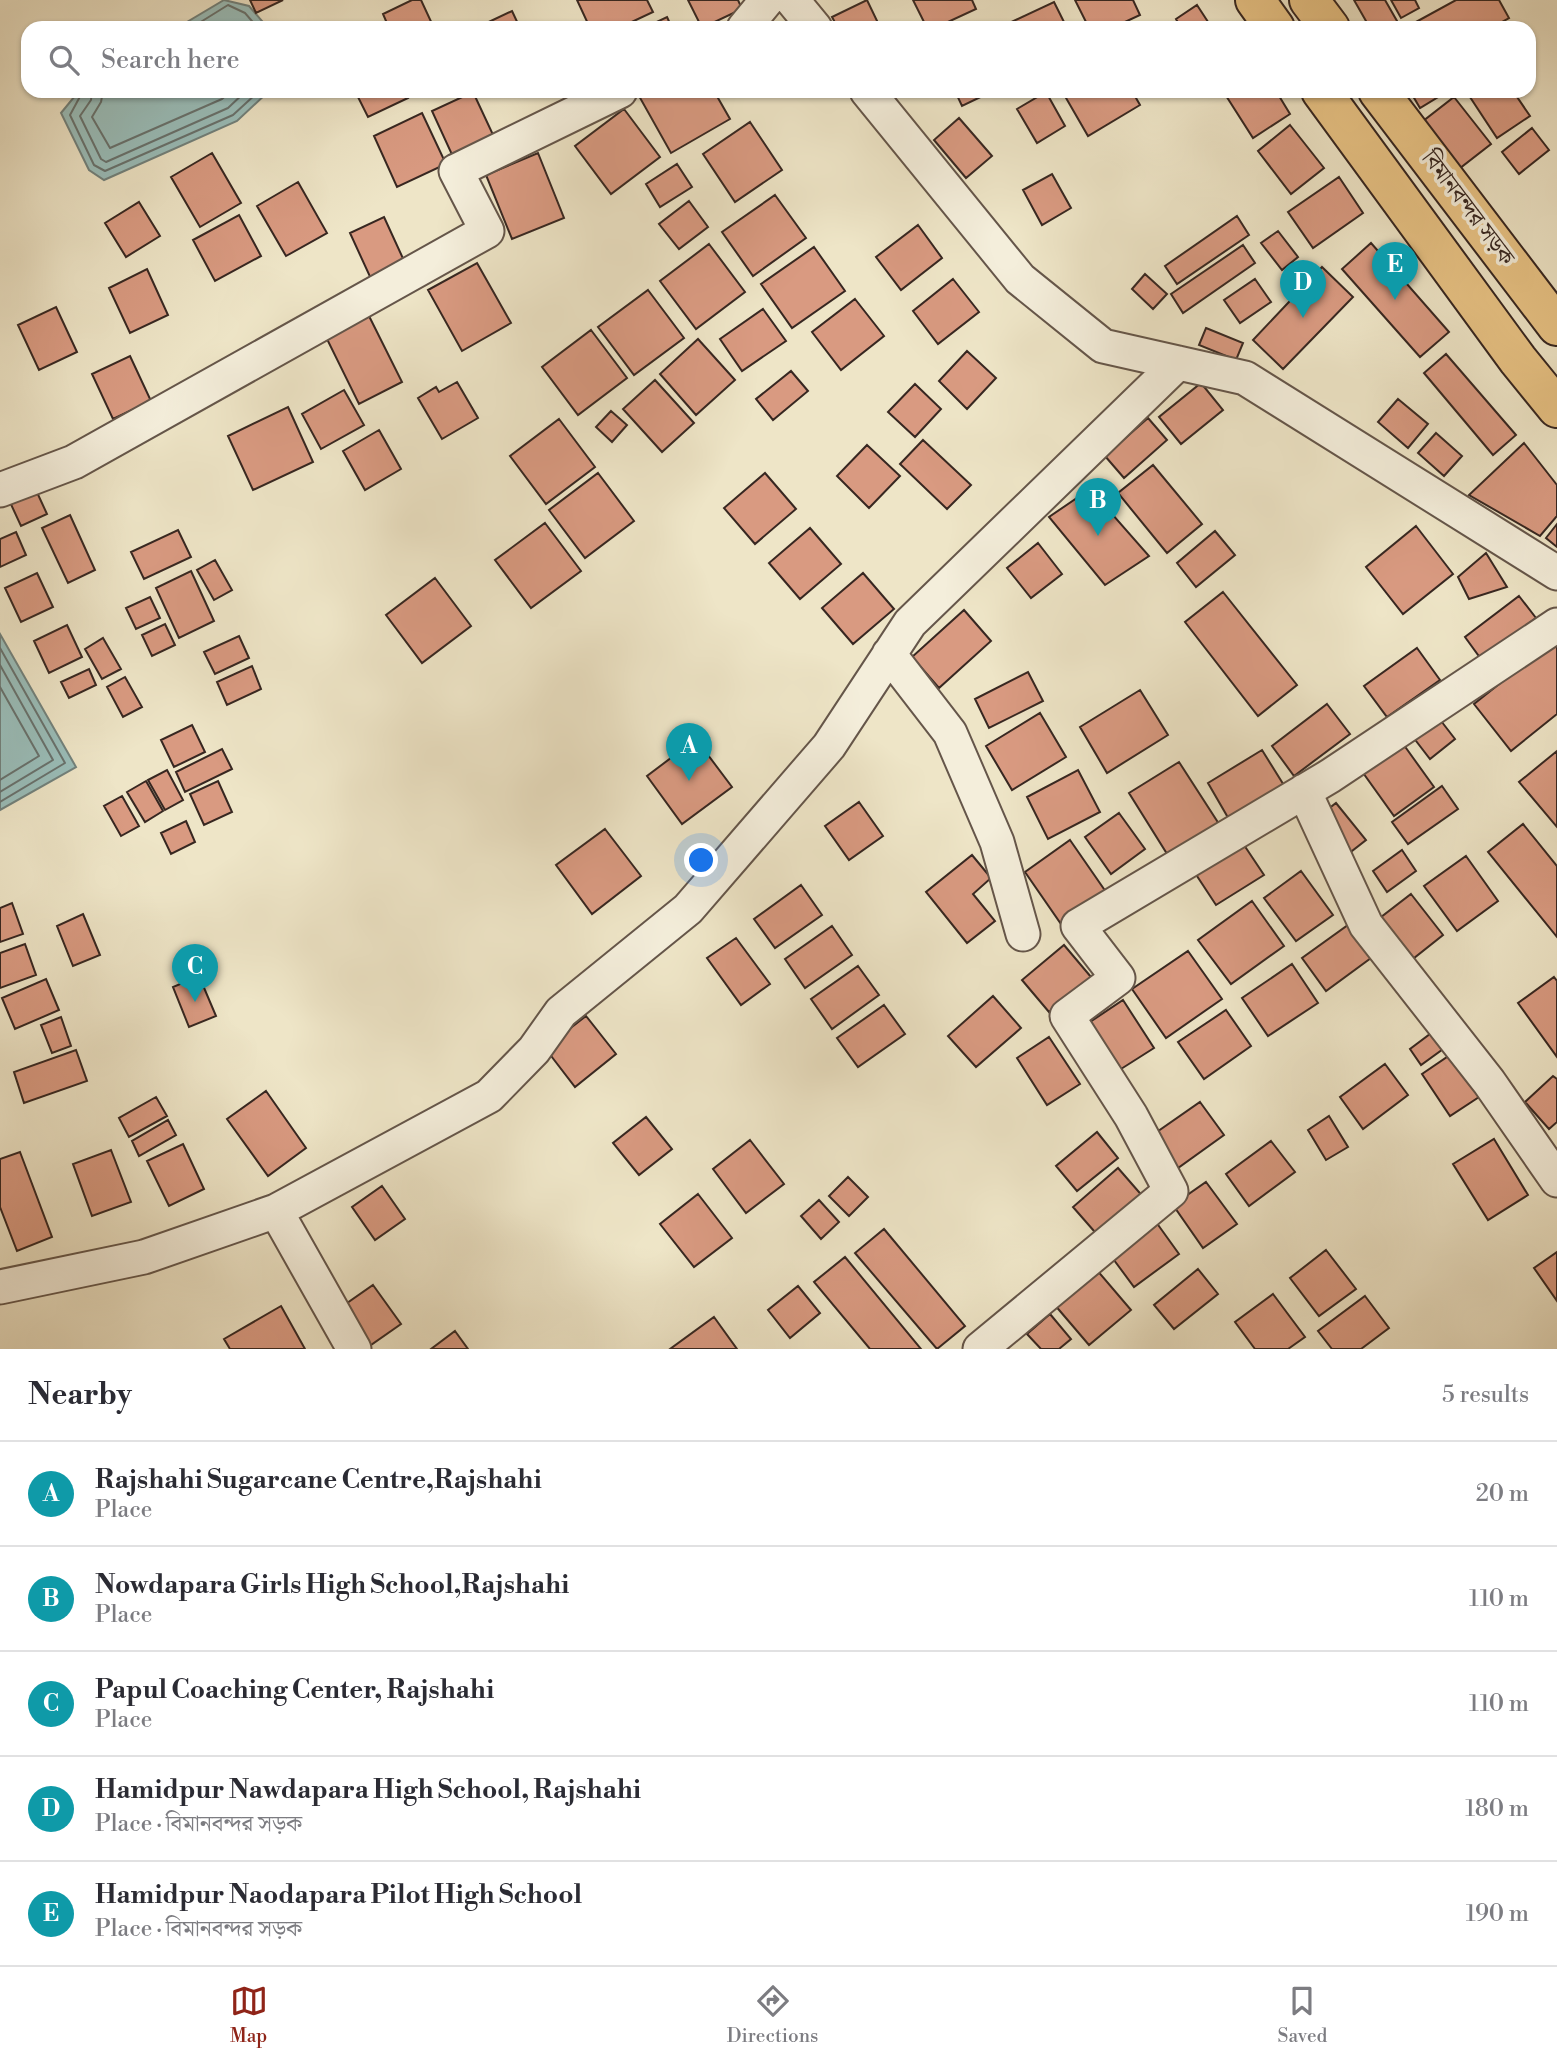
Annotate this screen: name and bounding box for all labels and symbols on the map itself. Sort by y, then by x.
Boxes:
street label: বিমানবন্দর সড়ক [1415,144,1521,272]
pin: E [1372,242,1418,300]
pin: D [1280,260,1326,318]
pin: B [1075,478,1121,536]
pin: A [666,723,712,781]
your location [684,843,718,877]
pin: C [172,944,218,1002]

